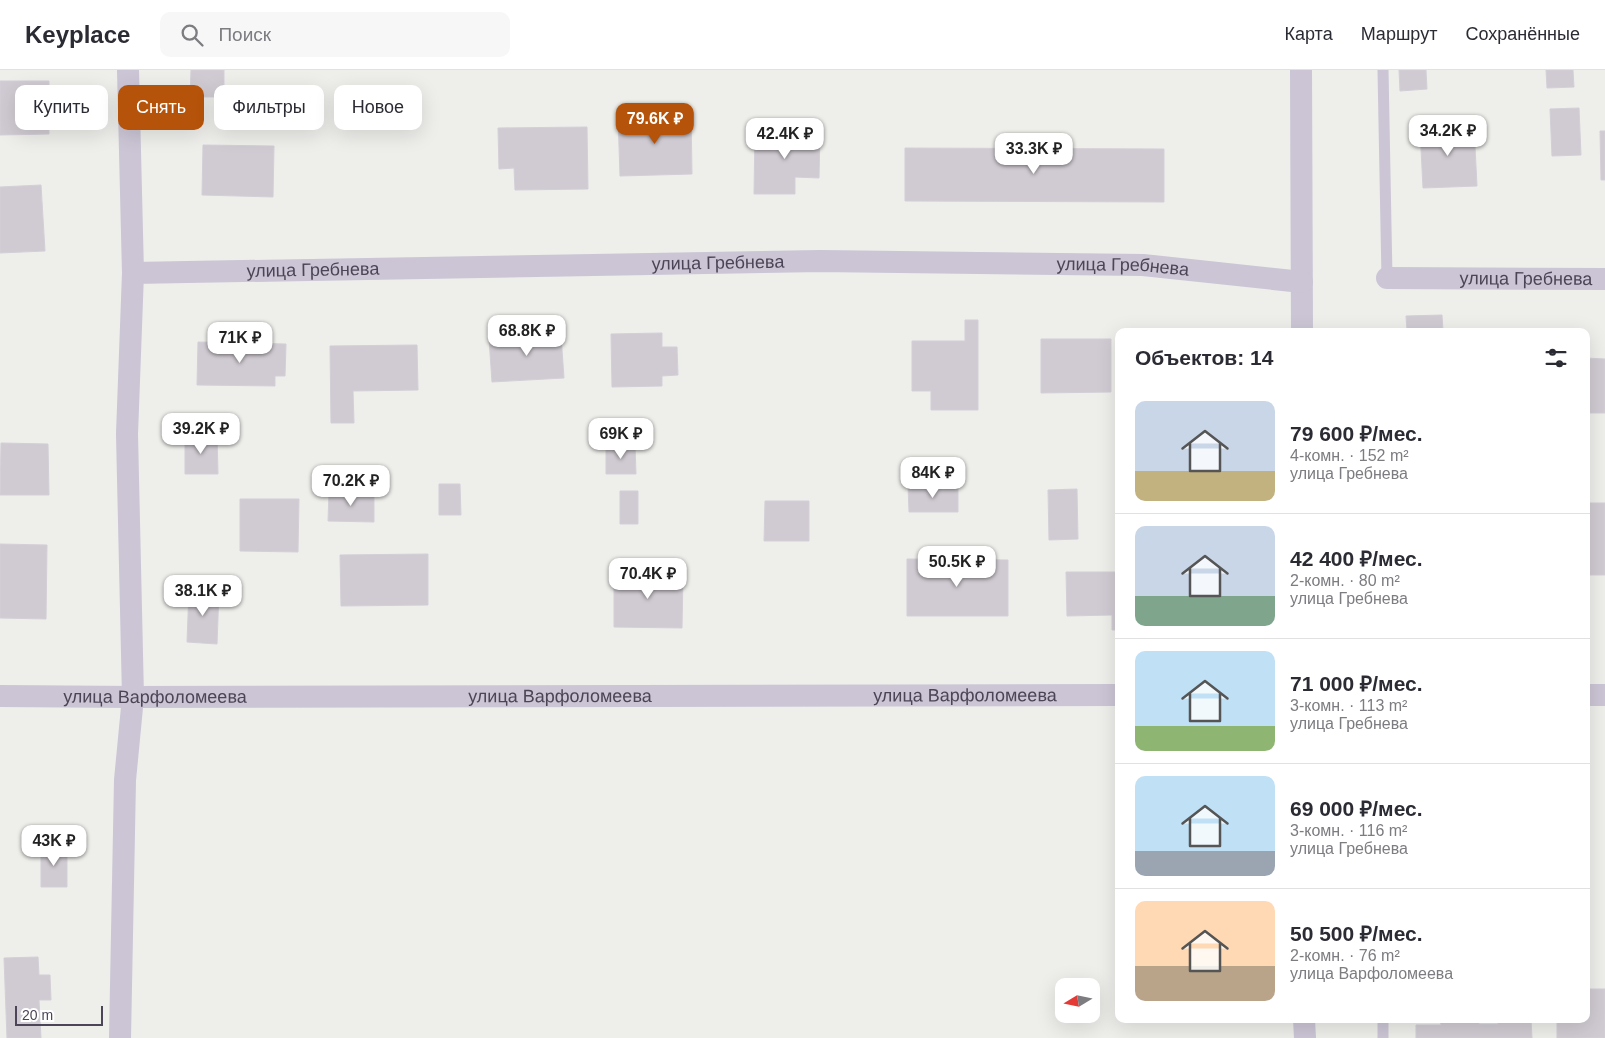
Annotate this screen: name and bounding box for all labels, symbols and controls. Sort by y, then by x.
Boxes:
search box [160,12,510,57]
text: Keyplace [25,21,130,48]
icon: search [178,21,206,49]
text: Поиск [218,24,271,45]
text: Карта [1285,24,1333,44]
text: Маршрут [1361,24,1437,44]
text: Сохранённые [1465,24,1580,44]
chip: Купить [15,85,108,130]
chip: Снять [118,85,204,130]
chip: Фильтры [214,85,324,130]
chip: Новое [334,85,422,130]
pin: 79.6K ₽ [609,102,701,145]
text: 79.6K ₽ [627,110,683,127]
pin: 34.2K ₽ [1402,114,1494,157]
pin: 42.4K ₽ [739,118,831,160]
text: 34.2K ₽ [1420,122,1476,139]
text: 42.4K ₽ [757,125,813,142]
pin: 33.3K ₽ [988,132,1080,175]
text: 33.3K ₽ [1006,140,1062,157]
street label: улица Гребнева [651,252,785,274]
street label: улица Гребнева [1056,254,1191,280]
street label: улица Гребнева [246,259,381,281]
street label: улица Гребнева [1460,268,1593,289]
pin: 68.8K ₽ [481,314,573,357]
pin: 71K ₽ [205,322,275,364]
text: 68.8K ₽ [499,322,555,339]
text: 71K ₽ [218,329,262,346]
icon: filters [1542,344,1570,372]
text: Объектов: 14 [1135,346,1273,369]
pin: 39.2K ₽ [155,412,247,455]
pin: 69K ₽ [586,418,656,460]
text: 39.2K ₽ [173,420,229,437]
icon: home [1175,421,1235,481]
text: 79 600 ₽/мес. [1290,422,1423,445]
text: 69K ₽ [599,425,643,442]
text: 4-комн. · 152 m² [1290,447,1409,464]
pin: 84K ₽ [898,456,968,499]
pin: 70.2K ₽ [305,464,397,507]
text: 84K ₽ [911,464,955,481]
text: улица Гребнева [1290,465,1408,482]
text: 70.2K ₽ [323,472,379,489]
pin: 50.5K ₽ [911,546,1003,588]
icon: home [1175,546,1235,606]
text: 42 400 ₽/мес. [1290,547,1423,570]
text: 50.5K ₽ [929,553,985,570]
pin: 70.4K ₽ [602,558,694,600]
text: 70.4K ₽ [620,565,676,582]
text: 2-комн. · 80 m² [1290,572,1400,589]
pin: 38.1K ₽ [157,574,249,617]
text: 38.1K ₽ [175,582,231,599]
text: улица Гребнева [1290,590,1408,607]
icon: home [1175,671,1235,731]
text: 71 000 ₽/мес. [1290,672,1423,695]
street label: улица Варфоломеева [873,685,1058,705]
street label: улица Варфоломеева [63,686,248,707]
street label: улица Варфоломеева [468,686,653,706]
text: 3-комн. · 113 m² [1290,697,1407,714]
text: улица Гребнева [1290,715,1408,732]
icon: home [1175,796,1235,856]
text: 69 000 ₽/мес. [1290,797,1423,820]
text: 3-комн. · 116 m² [1290,822,1407,839]
pin: 43K ₽ [19,824,89,867]
text: 43K ₽ [32,832,76,849]
text: улица Гребнева [1290,840,1408,857]
icon: home [1175,921,1235,981]
text: 50 500 ₽/мес. [1290,922,1423,945]
text: 2-комн. · 76 m² [1290,947,1400,964]
text: улица Варфоломеева [1290,965,1453,982]
north arrow [1055,978,1100,1022]
map controls [1055,978,1100,1023]
scale bar [15,1003,102,1026]
text: 20 m [22,1007,53,1023]

